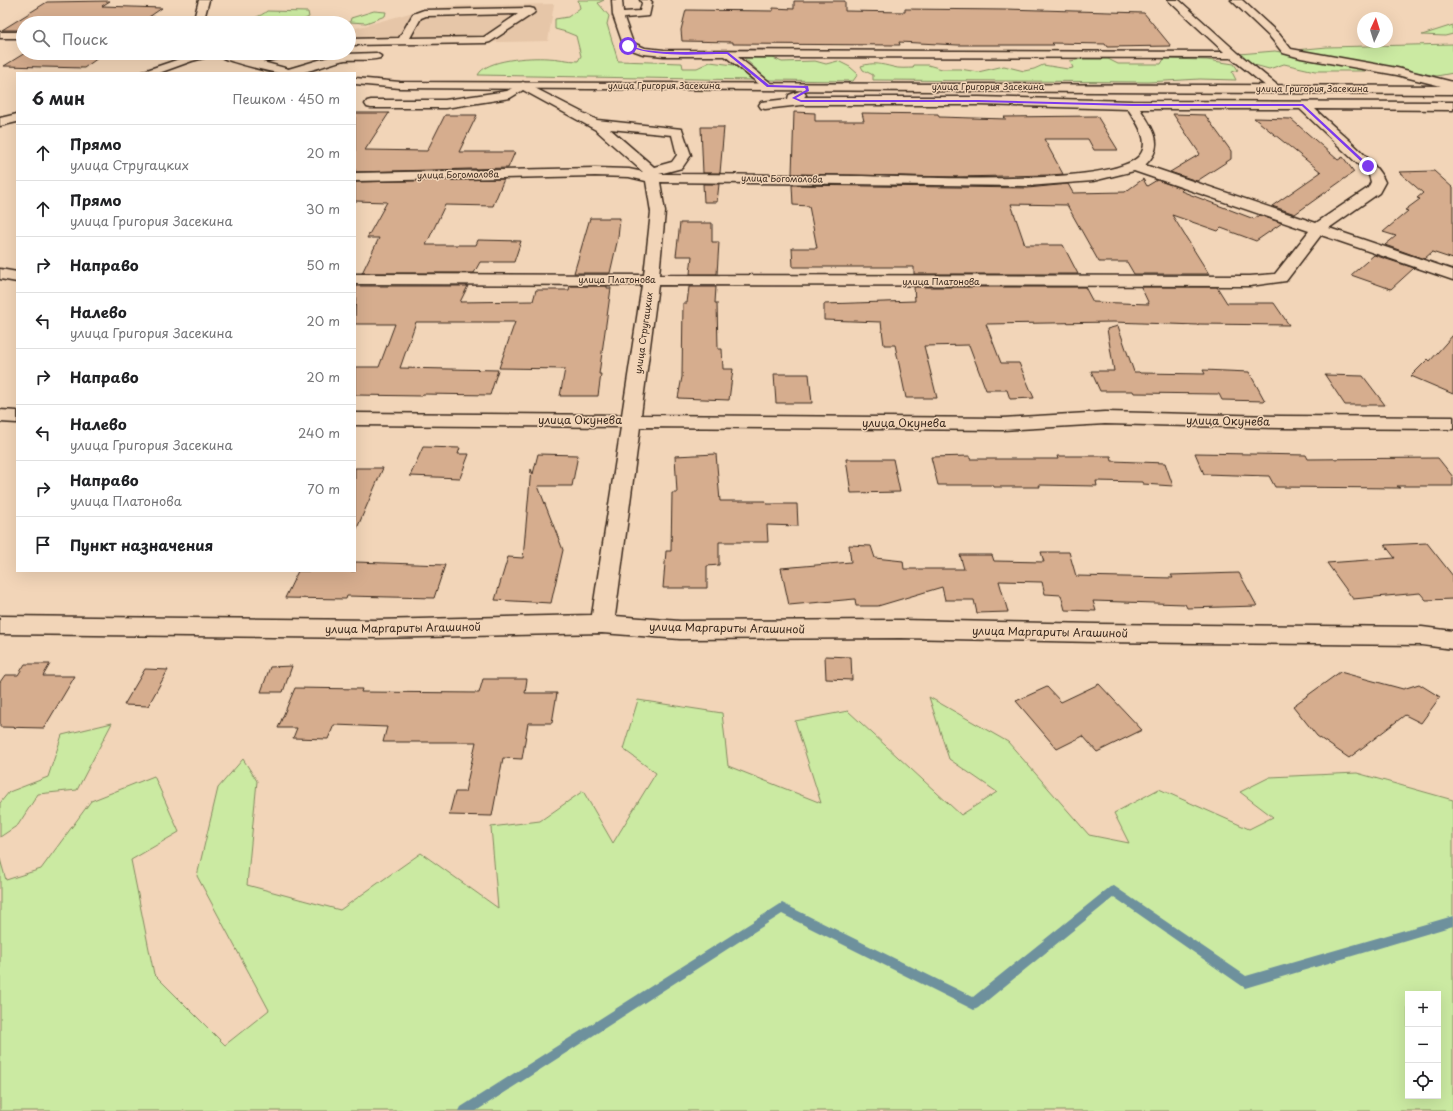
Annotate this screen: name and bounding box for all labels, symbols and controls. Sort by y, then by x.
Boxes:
north arrow [1357,12,1393,48]
search box [16,16,356,60]
icon: search [30,27,52,49]
text: Поиск [62,27,108,50]
route start [619,37,637,55]
street label: улица Григория Засекина [608,78,721,92]
street label: улица Григория Засекина [932,79,1045,93]
street label: улица Григория Засекина [1256,81,1369,95]
text: 6 мин [32,85,85,111]
text: Пешком · 450 m [232,89,340,108]
text: Прямо [70,132,121,155]
icon: ahead [32,142,54,164]
text: 20 m [306,143,340,162]
text: улица Стругацких [70,155,189,174]
route end [1359,157,1377,175]
street label: улица Богомолова [417,166,499,182]
street label: улица Богомолова [741,170,824,186]
text: Прямо [70,188,121,211]
icon: ahead [32,198,54,220]
text: 30 m [306,199,340,218]
text: улица Григория Засекина [70,211,233,230]
text: Направо [70,253,139,276]
icon: right [32,254,54,276]
text: 50 m [306,255,340,274]
street label: улица Платонова [578,272,656,286]
street label: улица Платонова [902,274,980,288]
street label: улица Стругацких [630,291,656,375]
text: Налево [70,300,127,323]
icon: left [32,310,54,332]
text: 20 m [306,311,340,330]
text: улица Григория Засекина [70,323,233,342]
text: Направо [70,365,139,388]
icon: right [32,366,54,388]
text: 20 m [306,367,340,386]
street label: улица Окунева [538,411,622,428]
street label: улица Окунева [1186,411,1270,430]
text: Налево [70,412,127,435]
street label: улица Окунева [862,414,946,431]
icon: left [32,422,54,444]
text: 240 m [298,423,340,442]
text: улица Григория Засекина [70,435,233,454]
text: Направо [70,468,139,491]
icon: right [32,478,54,500]
text: 70 m [307,479,340,498]
text: улица Платонова [70,491,182,510]
text: Пункт назначения [70,533,213,556]
icon: arrive [32,534,54,556]
street label: улица Маргариты Агашиной [325,618,481,637]
street label: улица Маргариты Агашиной [649,618,805,637]
street label: улица Маргариты Агашиной [972,622,1128,641]
map controls [1405,991,1441,1099]
button: + [1405,991,1441,1027]
button: − [1405,1027,1441,1063]
button: locate [1405,1063,1441,1099]

